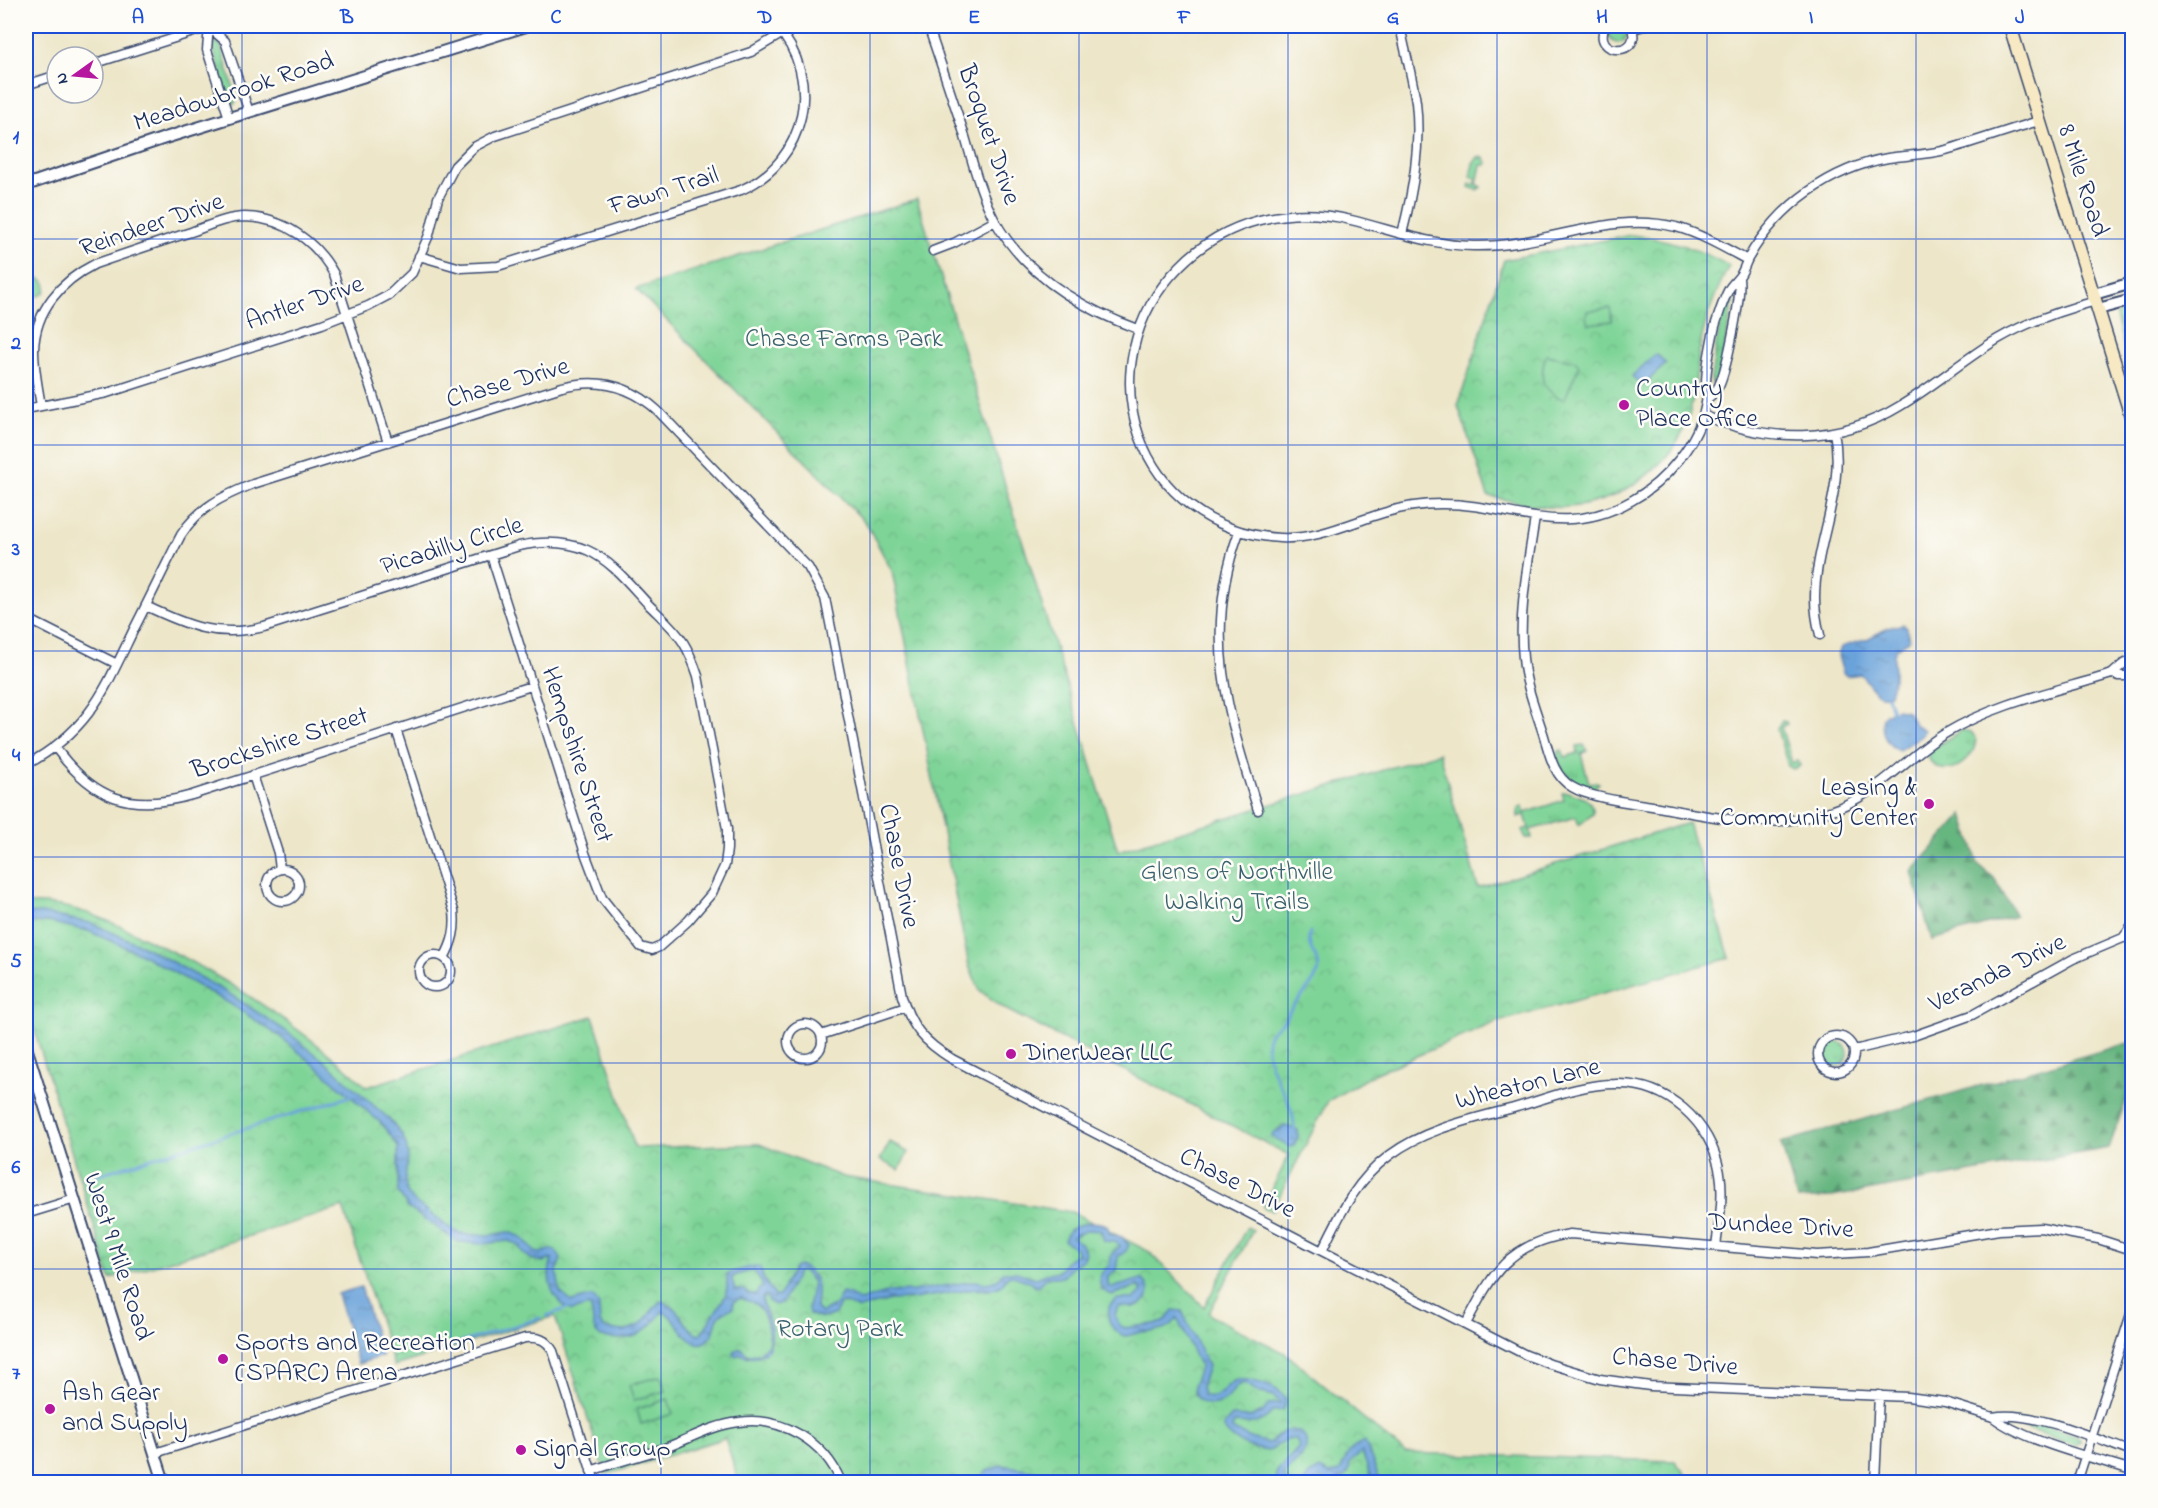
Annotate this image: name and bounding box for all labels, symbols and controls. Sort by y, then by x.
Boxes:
text: A [132,4,144,33]
text: B [339,4,354,33]
text: C [551,4,562,33]
text: D [757,4,772,33]
text: E [968,4,980,33]
text: F [1177,4,1191,33]
text: G [1387,4,1400,33]
text: H [1596,4,1608,33]
text: I [1809,4,1814,33]
text: J [2015,4,2025,33]
street label: Meadowbrook Road [129,43,339,143]
north arrow [45,45,105,105]
street label: Broquet Drive [946,59,1030,210]
text: N [49,70,75,87]
street label: 8 Mile Road [2046,120,2118,242]
text: 1 [13,124,20,153]
street label: Fawn Trail [603,157,724,227]
street label: Reindeer Drive [75,183,230,268]
street label: Antler Drive [241,266,369,342]
park label: Chase Farms Park [745,321,944,359]
text: 2 [10,330,21,359]
street label: Chase Drive [442,348,574,420]
place label: Country Place Office [1636,371,1758,439]
marker: Country Place Office [1617,398,1631,412]
street label: Picadilly Circle [376,507,528,587]
text: 3 [11,536,20,565]
street label: Hempshire Street [530,662,622,848]
street label: Brockshire Street [186,697,374,791]
text: 4 [12,742,21,771]
place label: Leasing & Community Center [1720,770,1918,838]
marker: Leasing & Community Center [1922,797,1936,811]
street label: Chase Drive [867,800,929,932]
park label: Glens of Northville Walking Trails [1141,854,1333,922]
street label: Veranda Drive [1922,924,2073,1024]
text: 5 [10,948,22,977]
place label: DinerWear LLC [1022,1035,1173,1073]
marker: DinerWear LLC [1004,1047,1018,1061]
street label: Wheaton Lane [1452,1049,1605,1121]
street label: Chase Drive [1172,1138,1302,1230]
text: 6 [12,1154,21,1183]
street label: West 9 Mile Road [72,1168,162,1346]
street label: Dundee Drive [1706,1204,1855,1250]
park label: Rotary Park [777,1311,904,1349]
place label: Sports and Recreation (SPARC) Arena [235,1325,475,1393]
street label: Chase Drive [1610,1339,1740,1387]
marker: Sports and Recreation (SPARC) Arena [216,1352,230,1366]
text: 7 [12,1360,21,1389]
place label: Ash Gear and Supply [62,1375,188,1443]
marker: Ash Gear and Supply [43,1402,57,1416]
place label: Signal Group [533,1431,671,1469]
marker: Signal Group [514,1443,528,1457]

